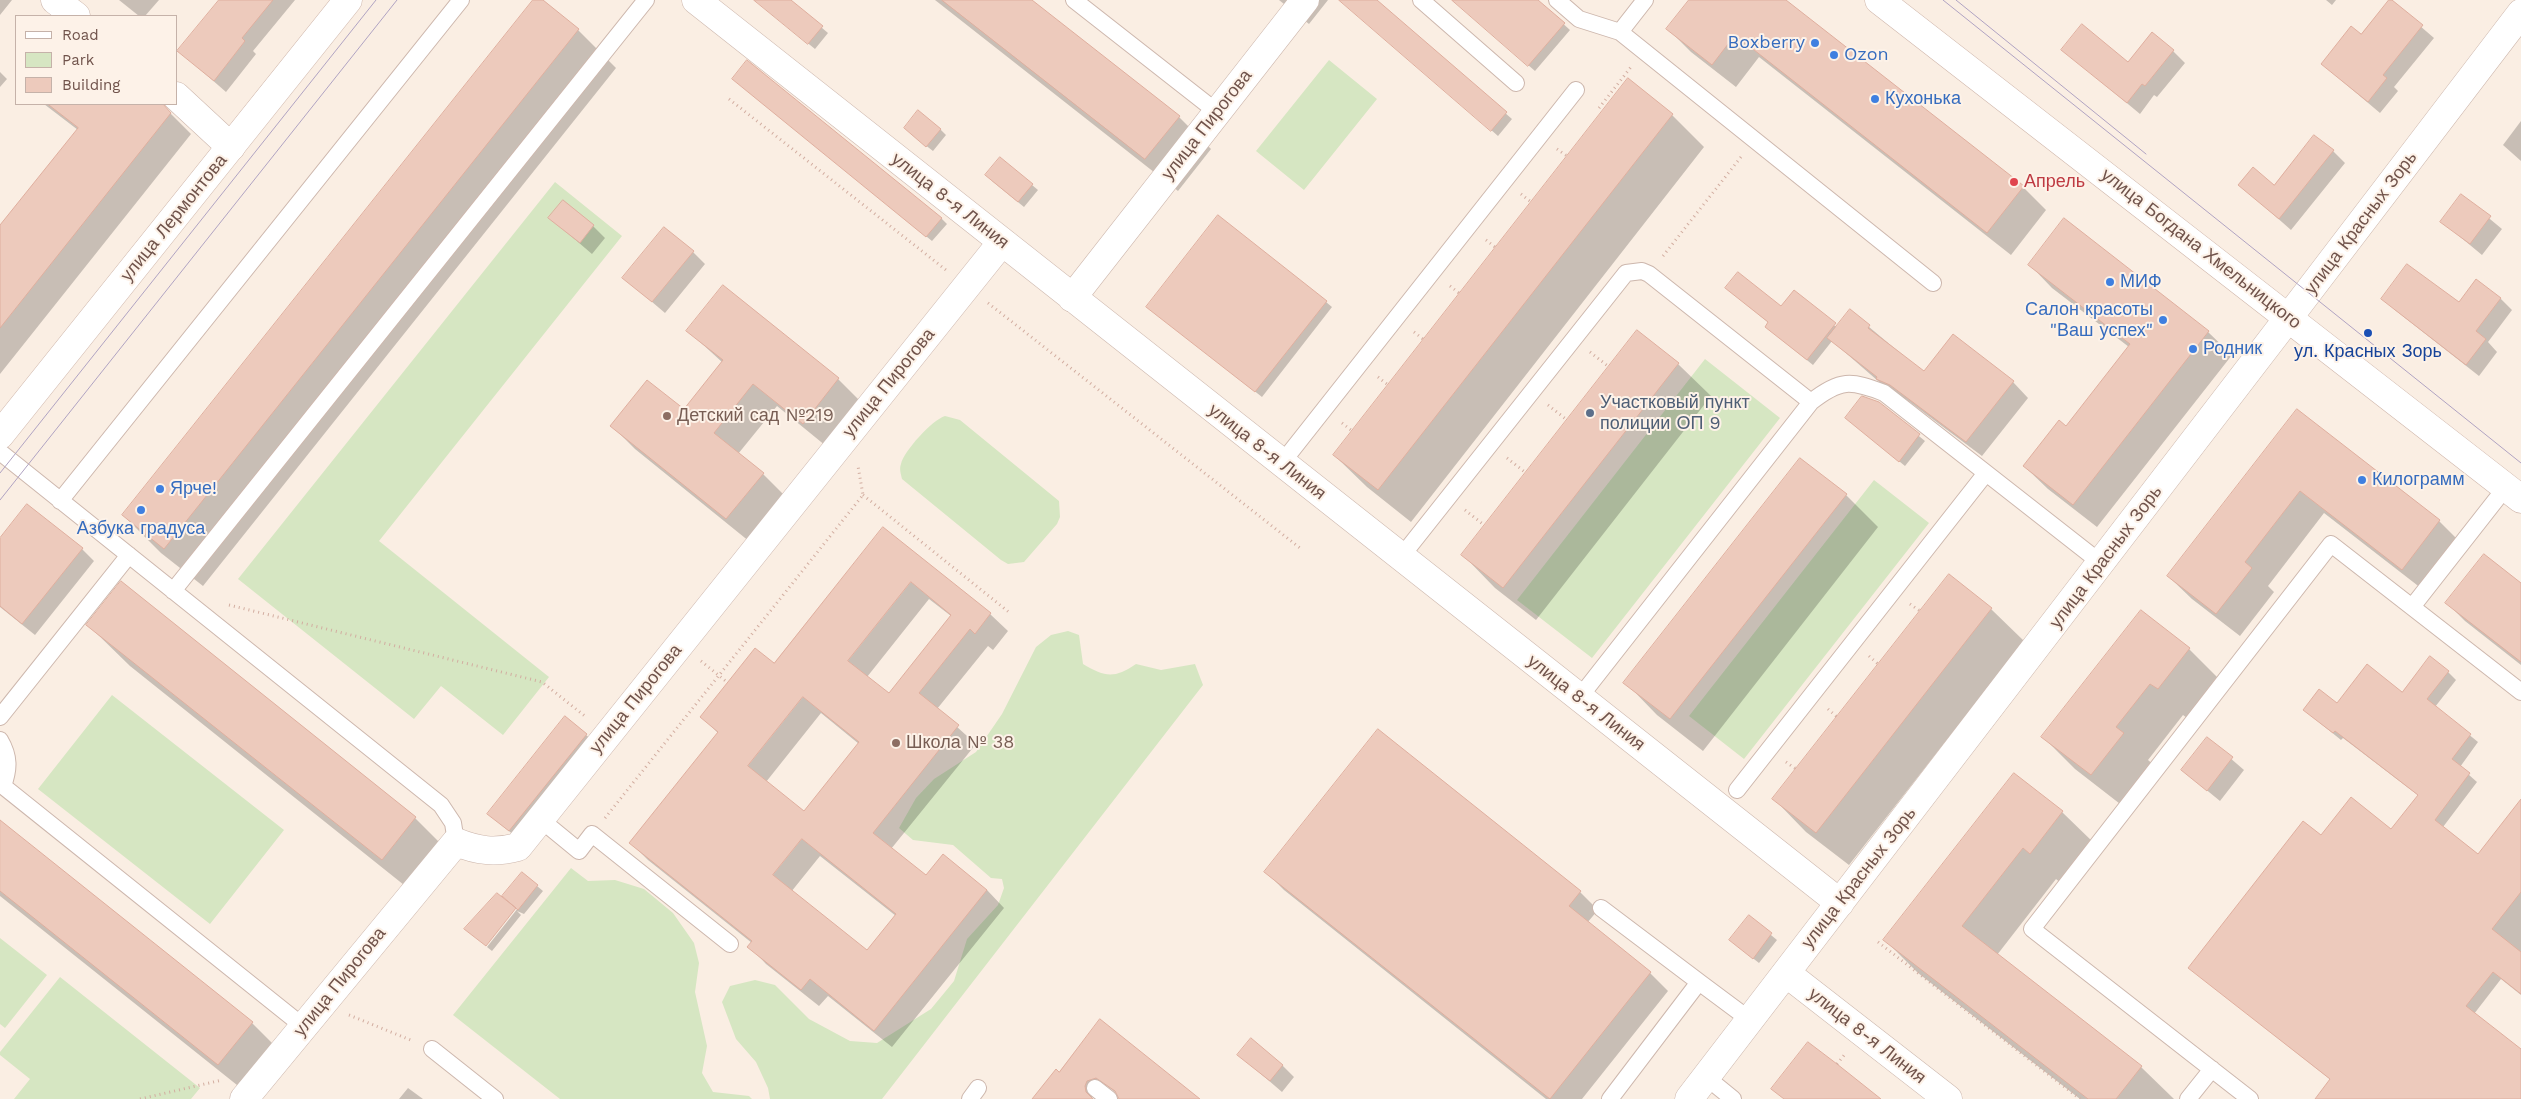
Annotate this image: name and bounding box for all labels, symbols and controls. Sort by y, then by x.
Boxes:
legend [15,15,178,105]
text: Road [62,26,99,44]
place label: Boxberry [1728,32,1805,54]
marker: Boxberry [1809,37,1821,49]
place label: Ozon [1844,44,1889,66]
marker: Ozon [1828,49,1840,61]
text: Park [62,51,94,69]
street label: улица Пирогова [1157,65,1257,185]
text: Building [62,76,120,94]
place label: Кухонька [1885,88,1961,110]
marker: Кухонька [1869,93,1881,105]
street label: улица Красных Зорь [2300,147,2422,299]
street label: улица 8-я Линия [887,148,1013,254]
street label: улица Лермонтова [116,150,232,286]
street label: улица Богдана Хмельницкого [2097,164,2305,334]
place label: Апрель [2024,171,2085,193]
marker: Апрель [2008,176,2020,188]
place label: МИФ [2120,271,2162,293]
marker: МИФ [2104,276,2116,288]
place label: Салон красоты "Ваш успех" [2025,299,2153,342]
marker: Салон красоты "Ваш успех" [2157,314,2169,326]
street label: улица Пирогова [838,324,940,442]
marker: ул. Красных Зорь [2362,327,2374,339]
place label: Родник [2203,338,2262,360]
place label: ул. Красных Зорь [2294,341,2442,363]
marker: Родник [2187,343,2199,355]
place label: Участковый пункт полиции ОП 9 [1600,392,1750,434]
street label: улица 8-я Линия [1204,399,1330,505]
place label: Детский сад №219 [677,405,834,427]
marker: Участковый пункт полиции ОП 9 [1584,407,1596,419]
marker: Детский сад №219 [661,410,673,422]
place label: Килограмм [2372,469,2465,491]
marker: Килограмм [2356,474,2368,486]
place label: Ярче! [170,478,217,500]
street label: улица Красных Зорь [2045,481,2167,633]
marker: Ярче! [154,483,166,495]
marker: Азбука градуса [135,504,147,516]
place label: Азбука градуса [77,518,205,540]
street label: улица Пирогова [585,640,687,758]
street label: улица 8-я Линия [1523,650,1649,756]
place label: Школа № 38 [906,732,1014,754]
marker: Школа № 38 [890,737,902,749]
street label: улица Красных Зорь [1797,803,1921,953]
street label: улица Пирогова [289,923,391,1041]
street label: улица 8-я Линия [1804,983,1930,1089]

